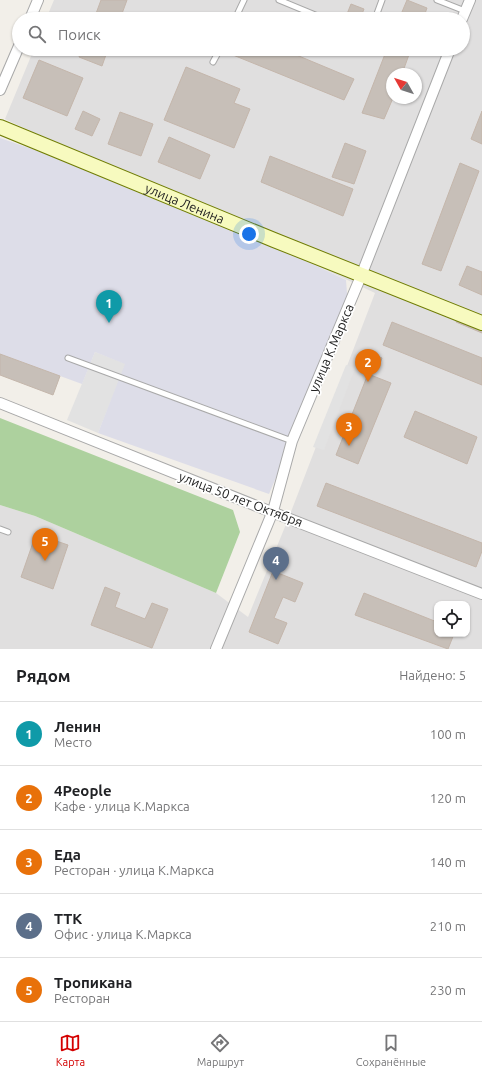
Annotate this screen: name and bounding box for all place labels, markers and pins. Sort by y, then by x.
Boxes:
pin: 1 [96,290,122,323]
pin: 2 [355,349,381,382]
pin: 3 [336,413,362,446]
pin: 5 [32,528,58,561]
pin: 4 [263,547,289,580]

